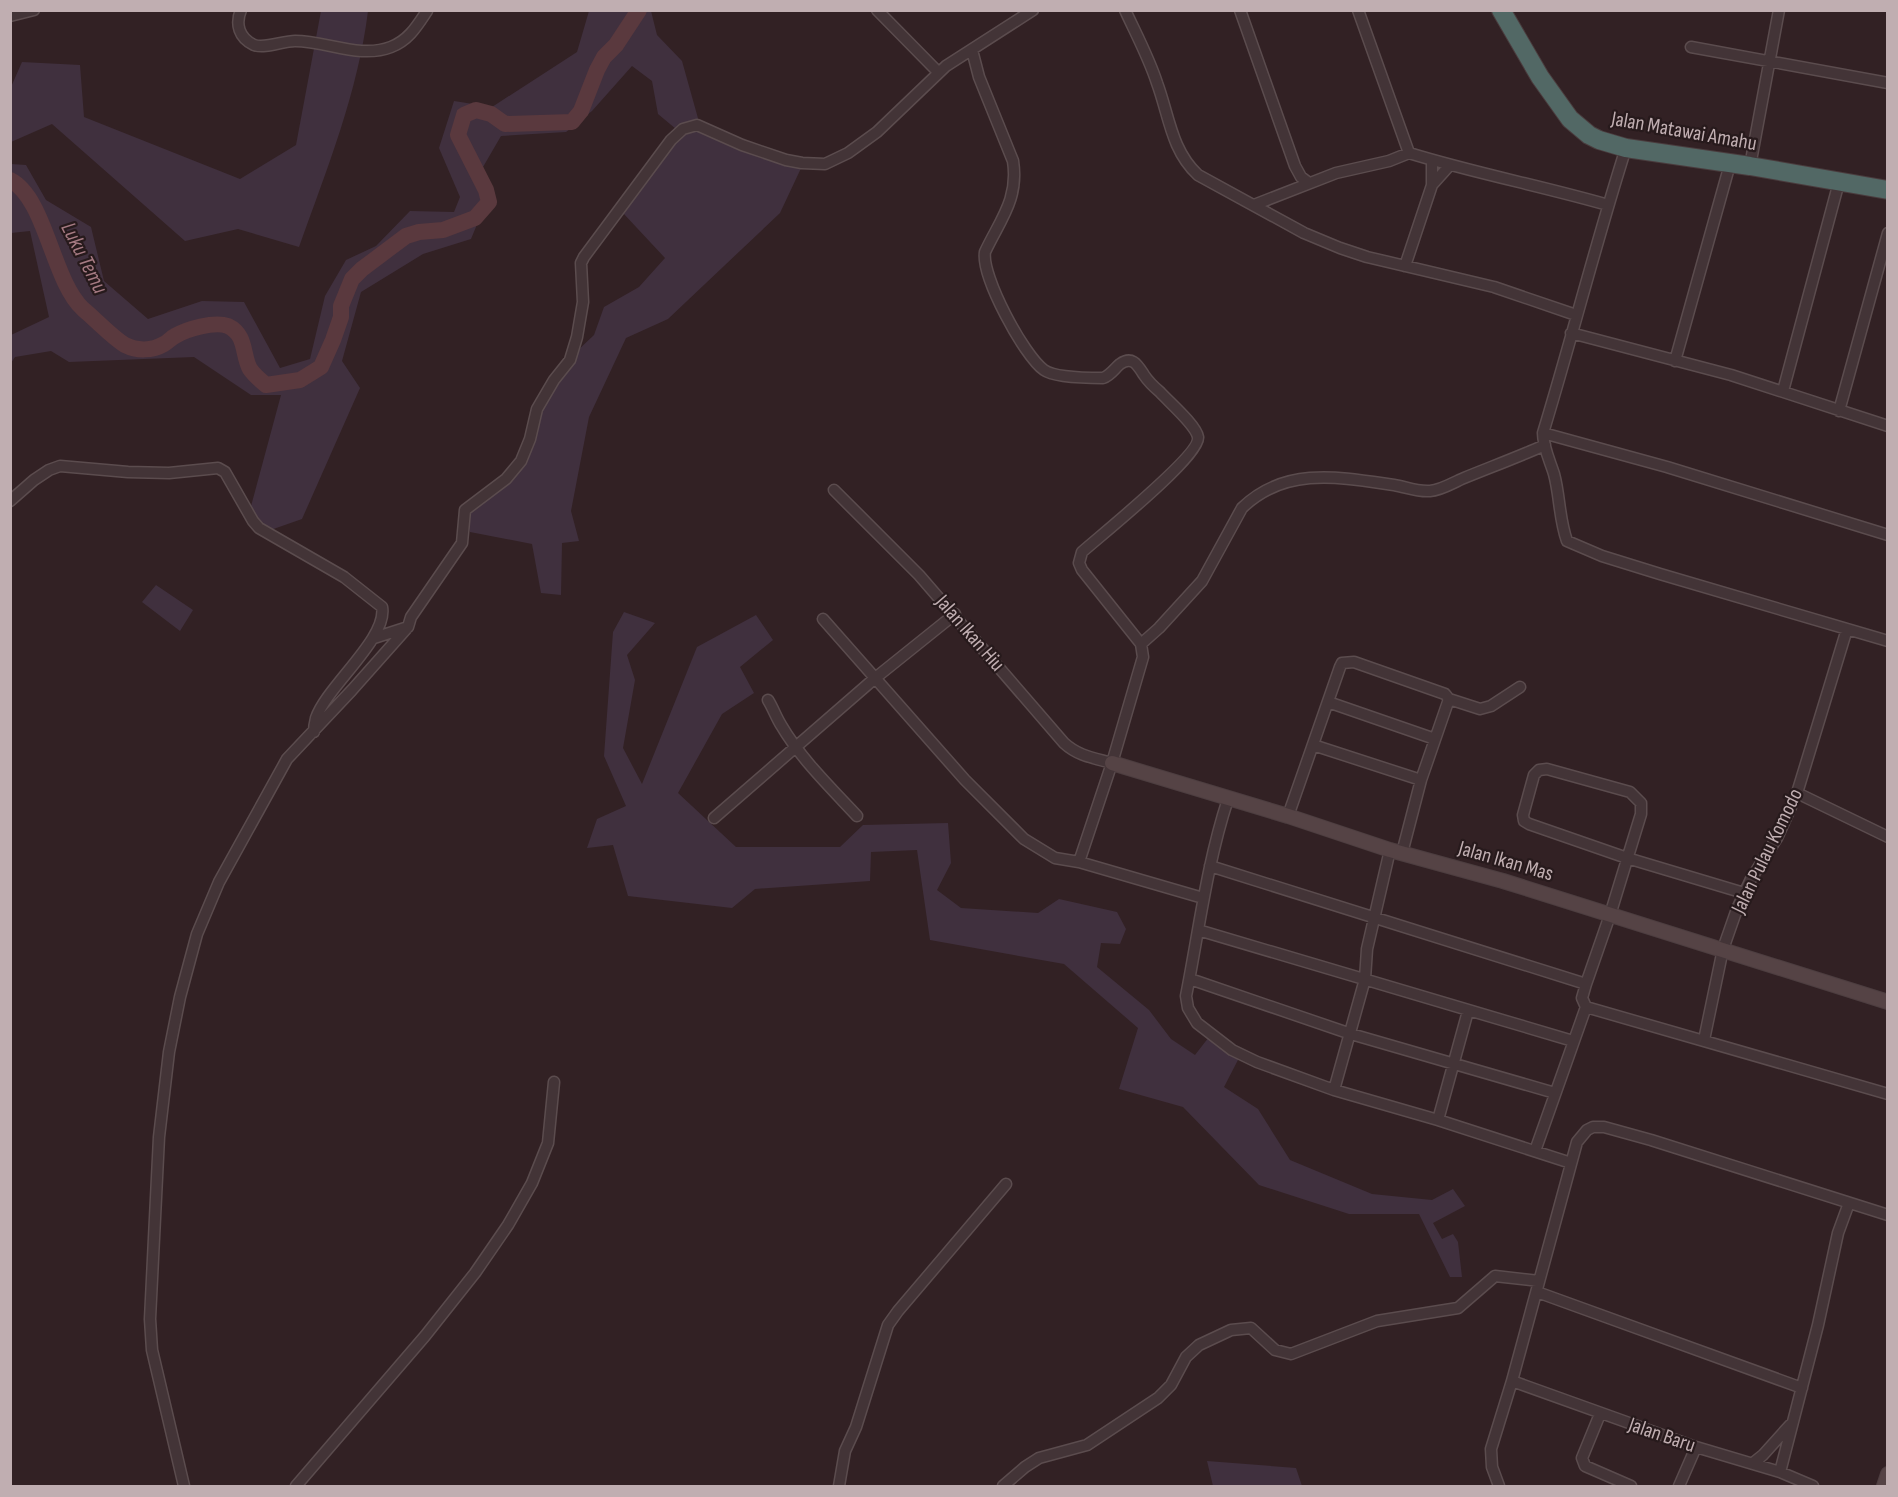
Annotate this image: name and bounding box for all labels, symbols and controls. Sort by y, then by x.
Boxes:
street label: Jalan Matawai Amahu [1608,106,1759,156]
water label: Luku Temu [55,218,113,298]
street label: Jalan Ikan Hiu [929,589,1010,676]
street label: Jalan Pulau Komodo [1726,784,1808,918]
street label: Jalan Ikan Mas [1455,835,1556,886]
street label: Jalan Baru [1624,1412,1699,1458]

